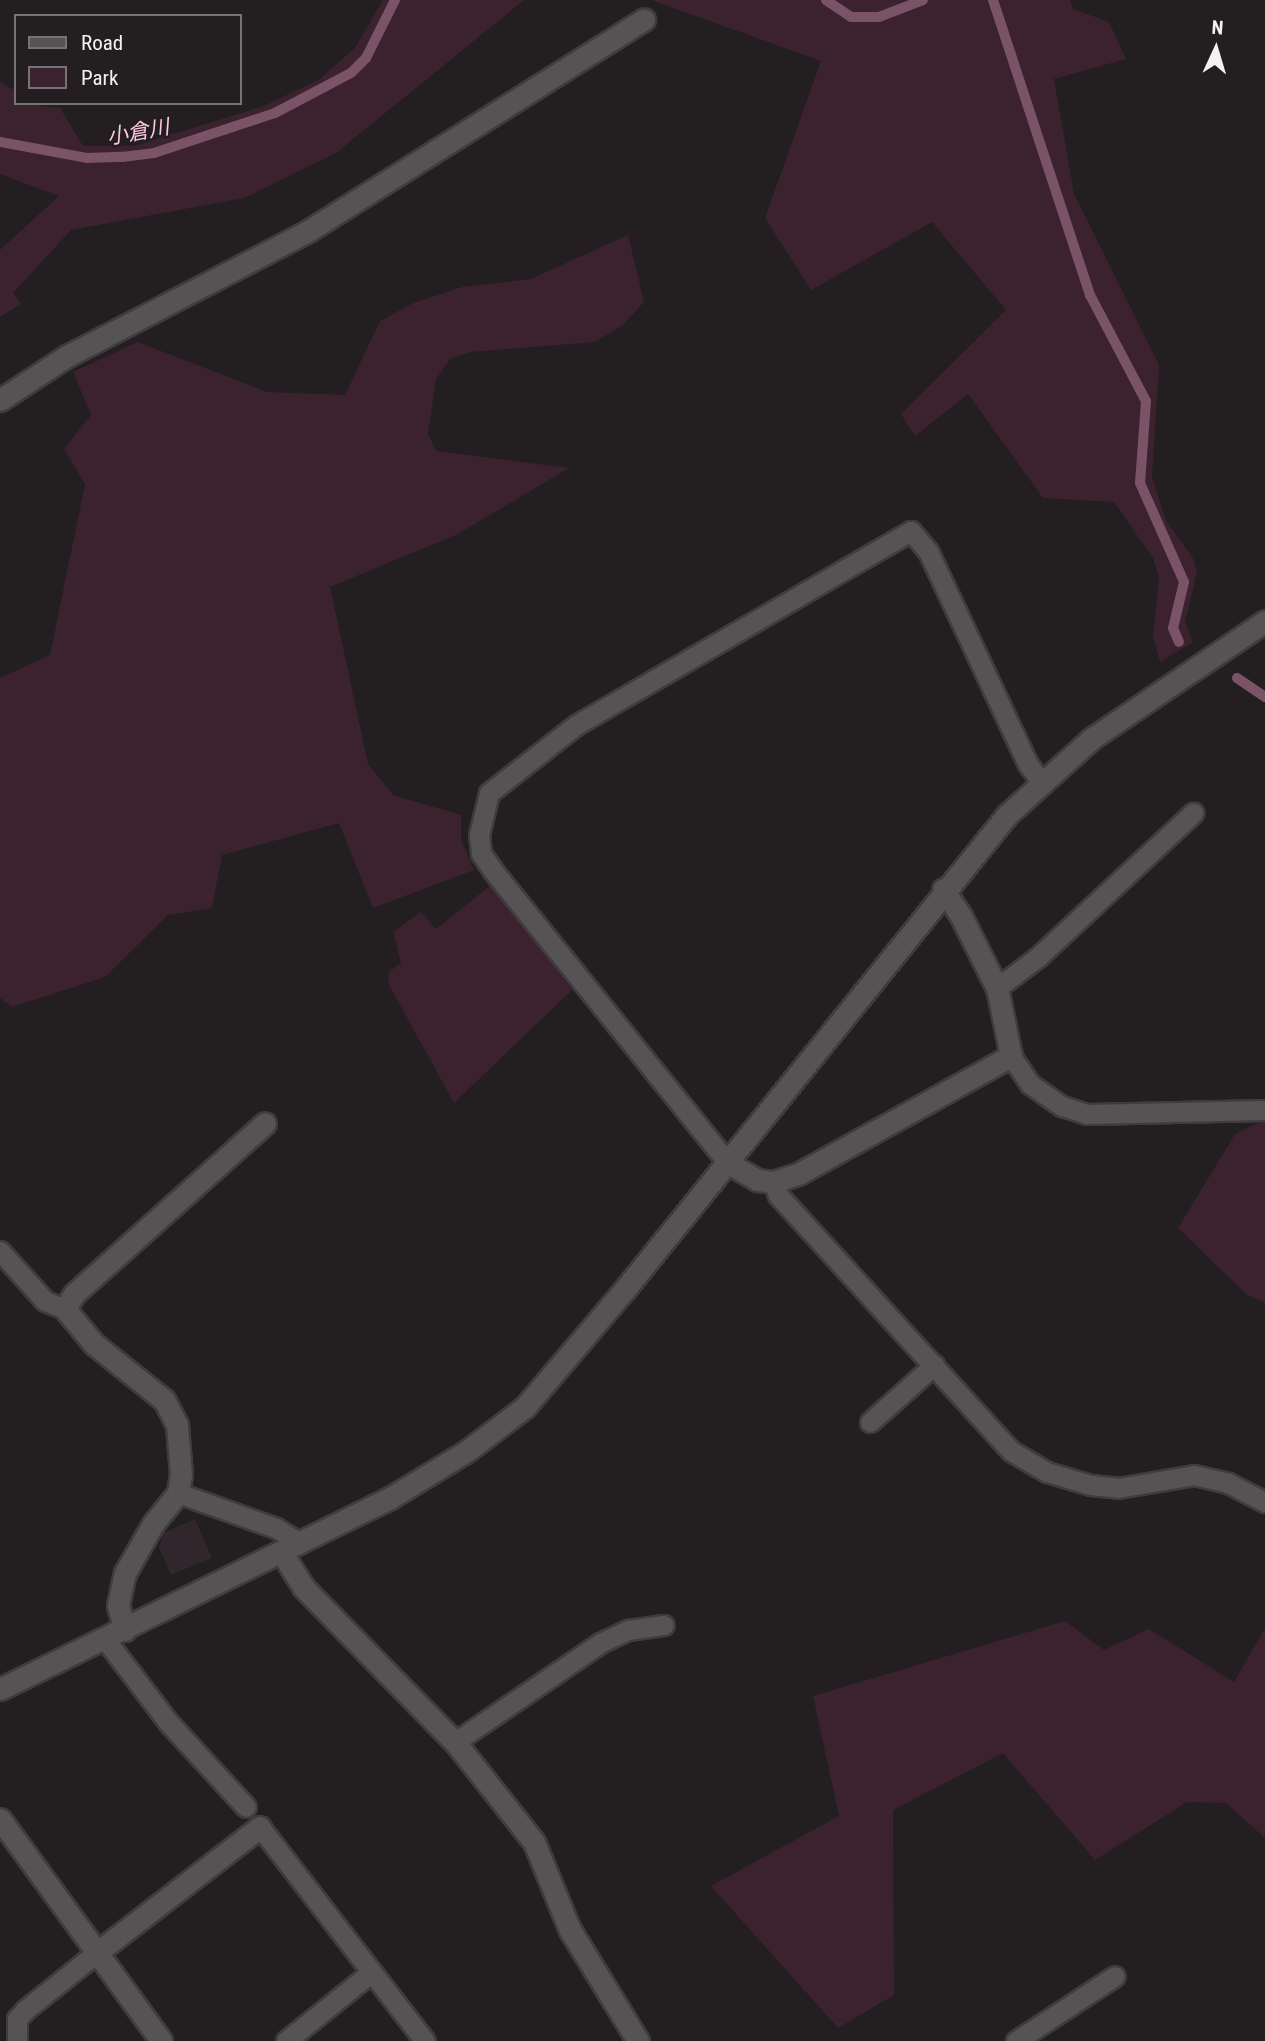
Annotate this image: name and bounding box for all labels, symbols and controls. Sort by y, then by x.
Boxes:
legend [14,14,242,105]
north arrow [1181,14,1251,84]
text: N [1211,16,1224,39]
text: Road [81,31,123,55]
text: Park [81,66,118,90]
water label: 小倉川 [105,114,171,150]

